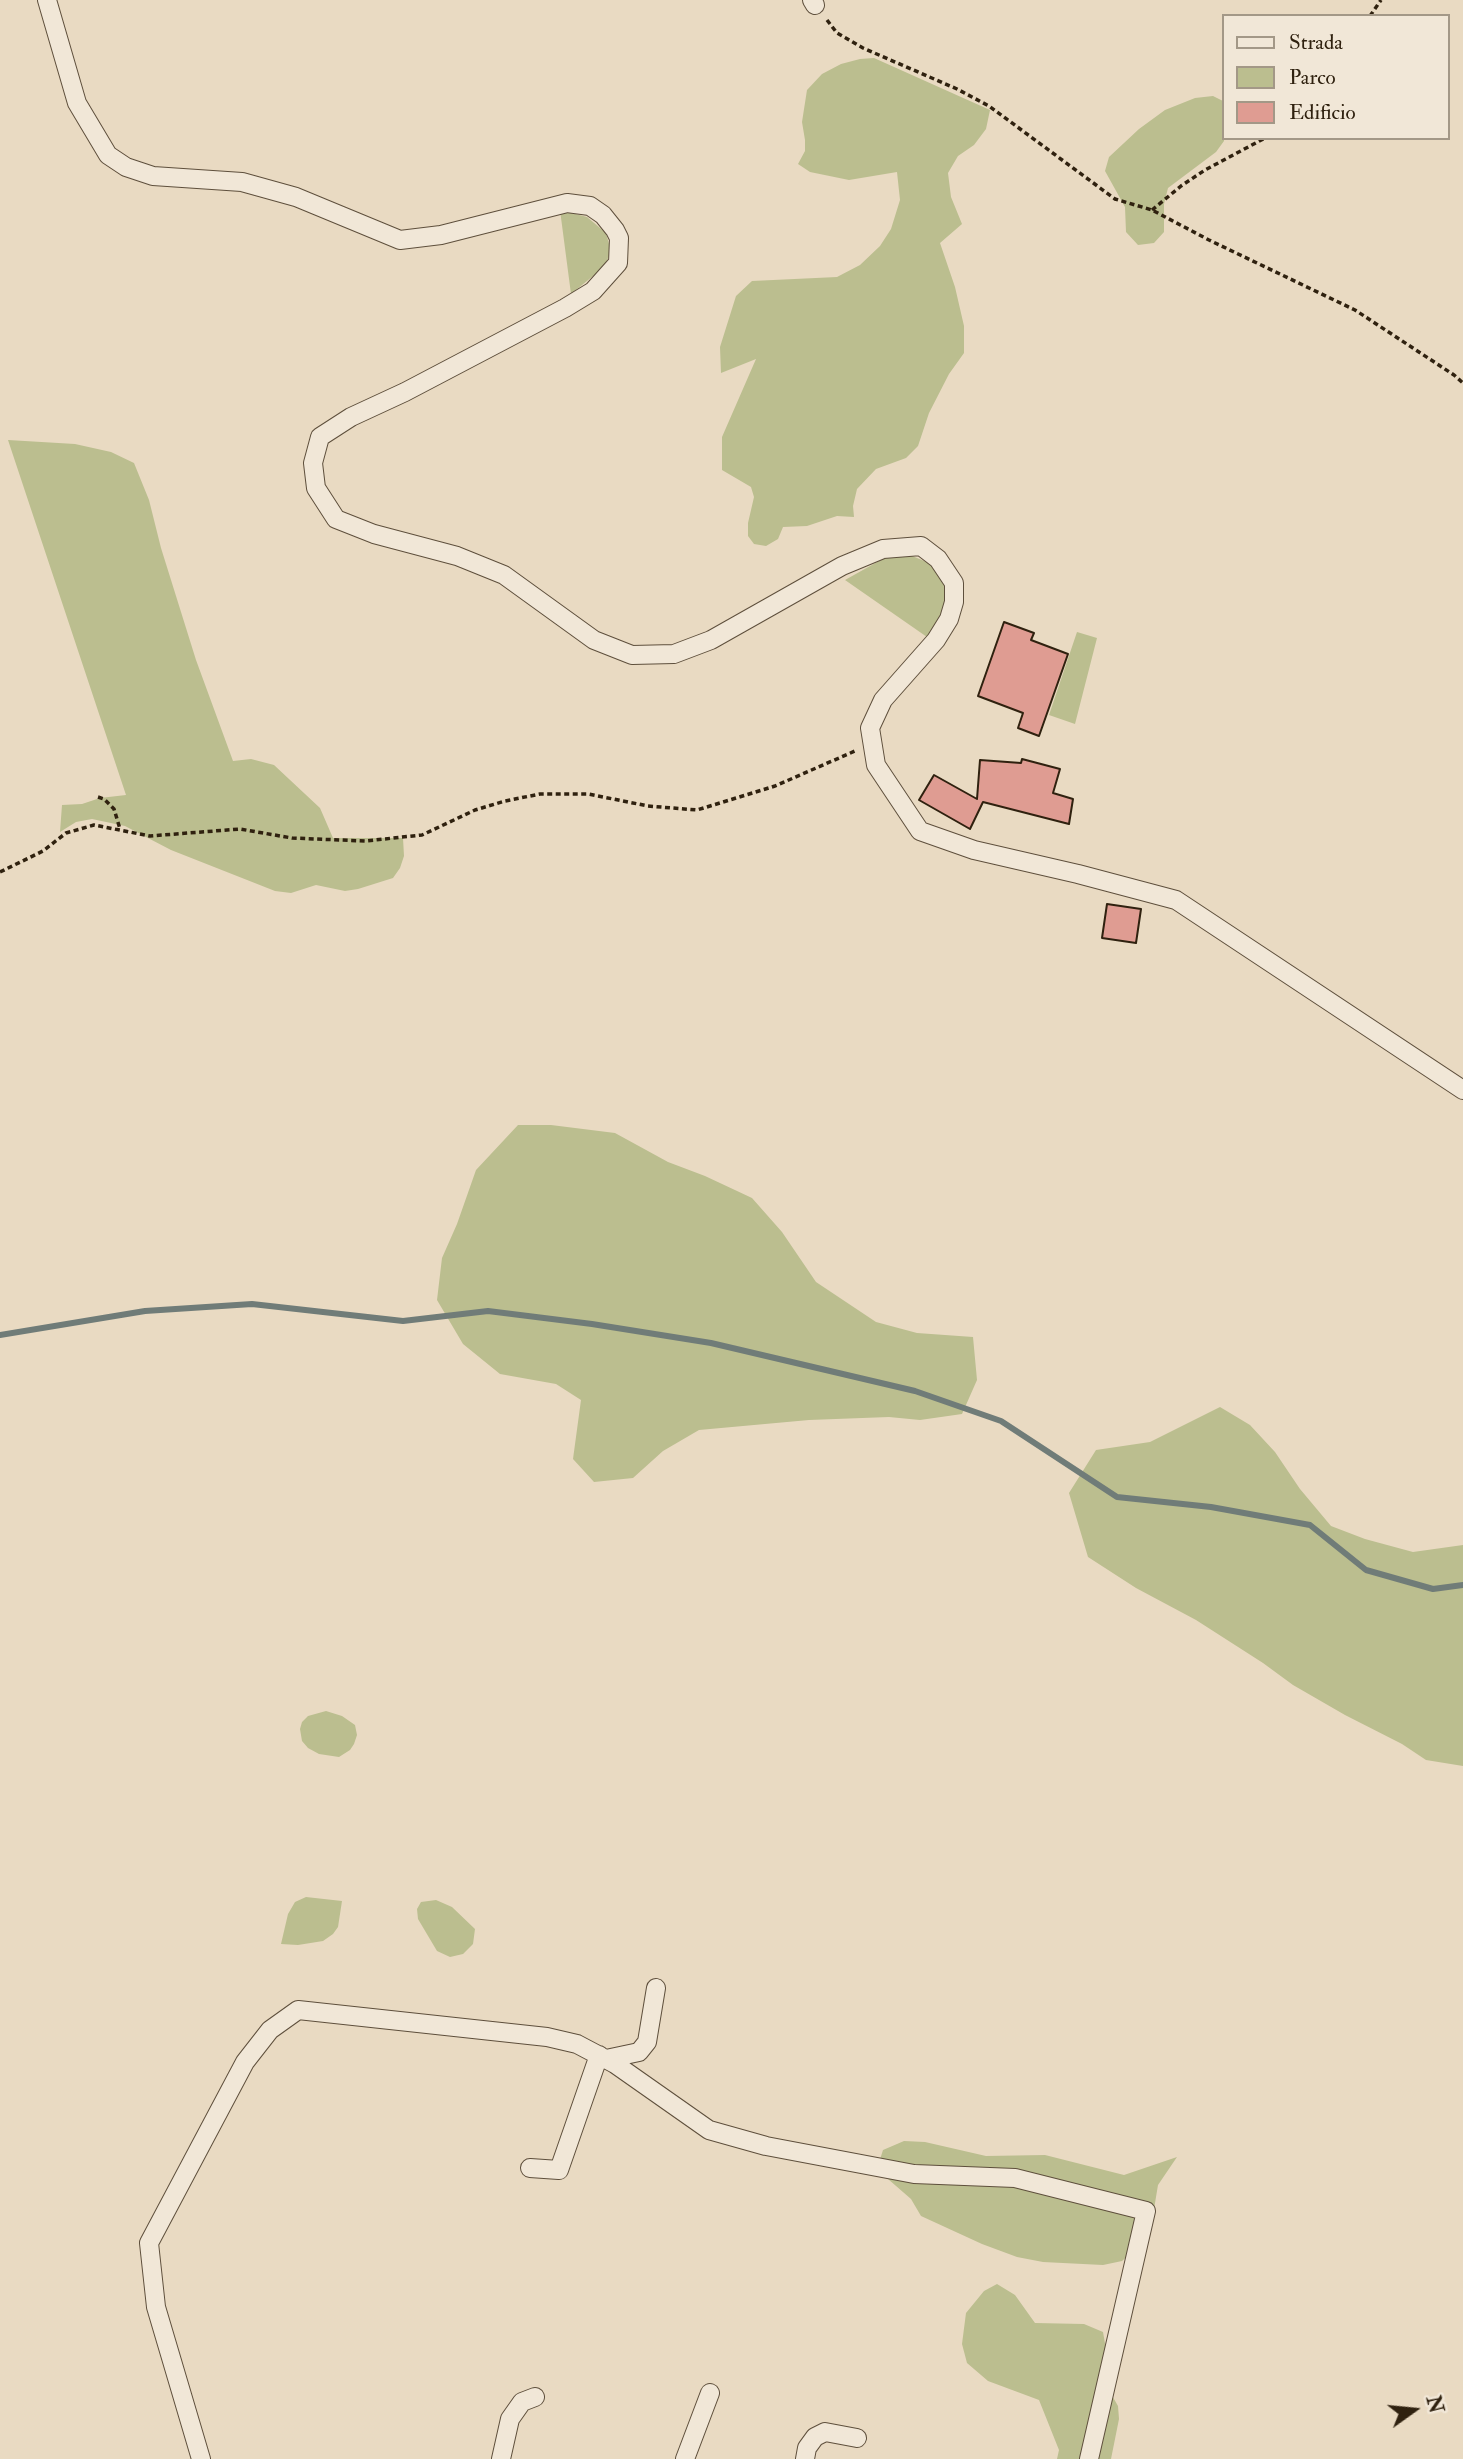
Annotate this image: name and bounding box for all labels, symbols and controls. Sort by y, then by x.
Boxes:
legend [1222,14,1449,140]
text: Strada [1289,29,1343,56]
text: Parco [1289,64,1336,91]
text: Edificio [1289,99,1356,126]
north arrow [1379,2375,1449,2445]
text: N [1420,2393,1448,2416]

